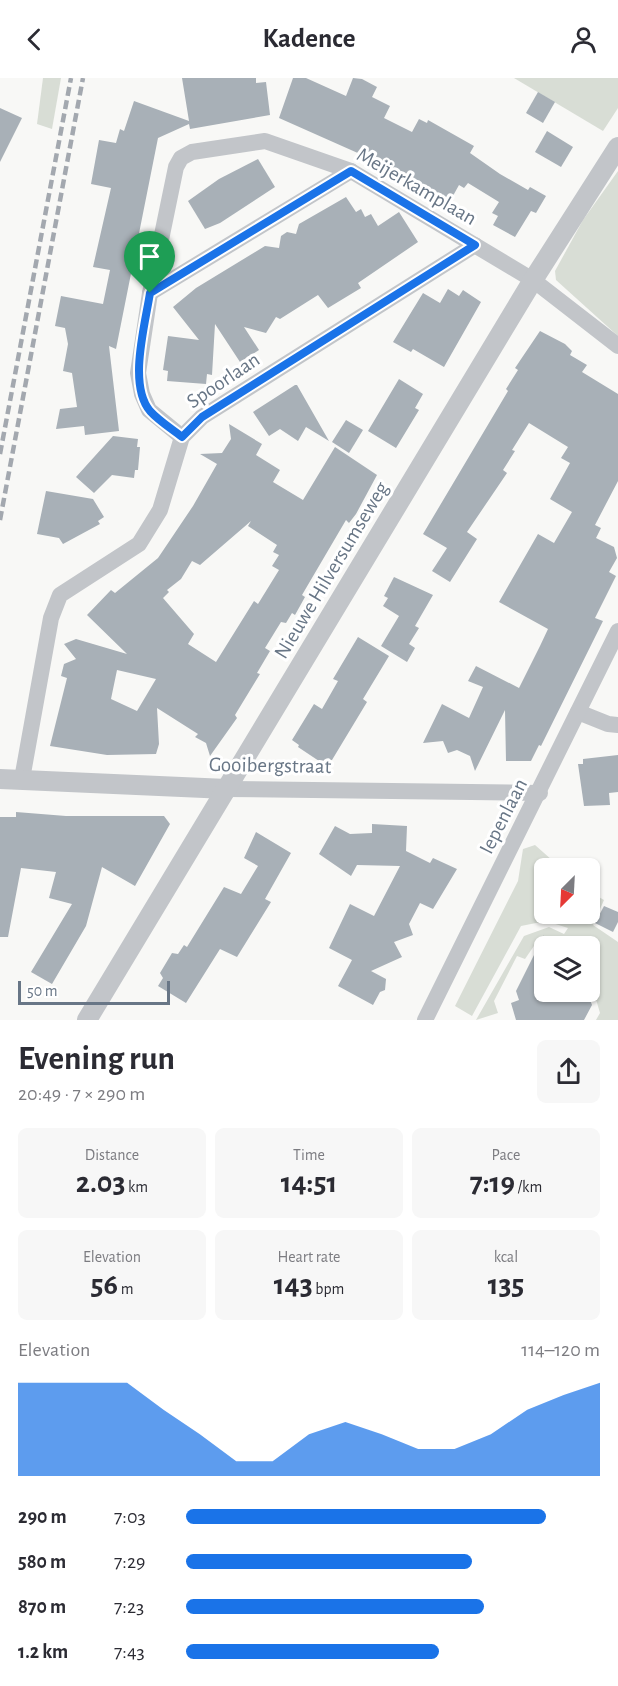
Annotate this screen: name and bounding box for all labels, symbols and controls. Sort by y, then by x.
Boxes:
icon: back [18,23,51,56]
icon: person [567,23,600,56]
text: Kadence [263,25,355,52]
street label: Meijerkamplaan [353,144,480,229]
pin [124,231,175,293]
icon: arrive [133,240,166,273]
street label: Spoorlaan [183,348,264,412]
street label: Nieuwe Hilversumseweg [270,477,393,662]
street label: Gooibergstraat [209,754,332,777]
street label: Iepenlaan [476,775,531,857]
north arrow [534,858,600,924]
map controls [534,858,600,1002]
button: layers [534,936,600,1002]
scale bar [18,978,170,1006]
text: 50 m [27,983,58,999]
button: share [537,1040,600,1103]
text: Evening run [18,1043,175,1076]
text: 20:49 · 7 × 290 m [18,1084,145,1104]
text: Distance [85,1147,139,1163]
text: Time [293,1147,325,1163]
text: Pace [492,1147,520,1163]
text: 2.03 [76,1168,125,1198]
text: 14:51 [281,1168,337,1198]
text: 7:19 [470,1168,515,1198]
text: km [125,1179,148,1195]
text: /km [515,1179,542,1195]
text: Elevation [83,1249,141,1265]
text: Heart rate [278,1249,340,1265]
text: kcal [494,1249,518,1265]
text: 56 [91,1270,118,1300]
text: 143 [274,1270,313,1300]
text: 135 [488,1270,524,1300]
text: m [118,1281,133,1297]
text: bpm [313,1281,344,1297]
text: Elevation [18,1340,90,1360]
text: 114–120 m [521,1340,600,1360]
text: 290 m [18,1507,67,1527]
text: 7:03 [114,1507,146,1527]
text: 580 m [18,1552,66,1572]
text: 7:29 [114,1552,145,1572]
text: 870 m [18,1597,66,1617]
text: 7:23 [114,1597,144,1617]
text: 1.2 km [18,1642,68,1662]
text: 7:43 [114,1642,145,1662]

